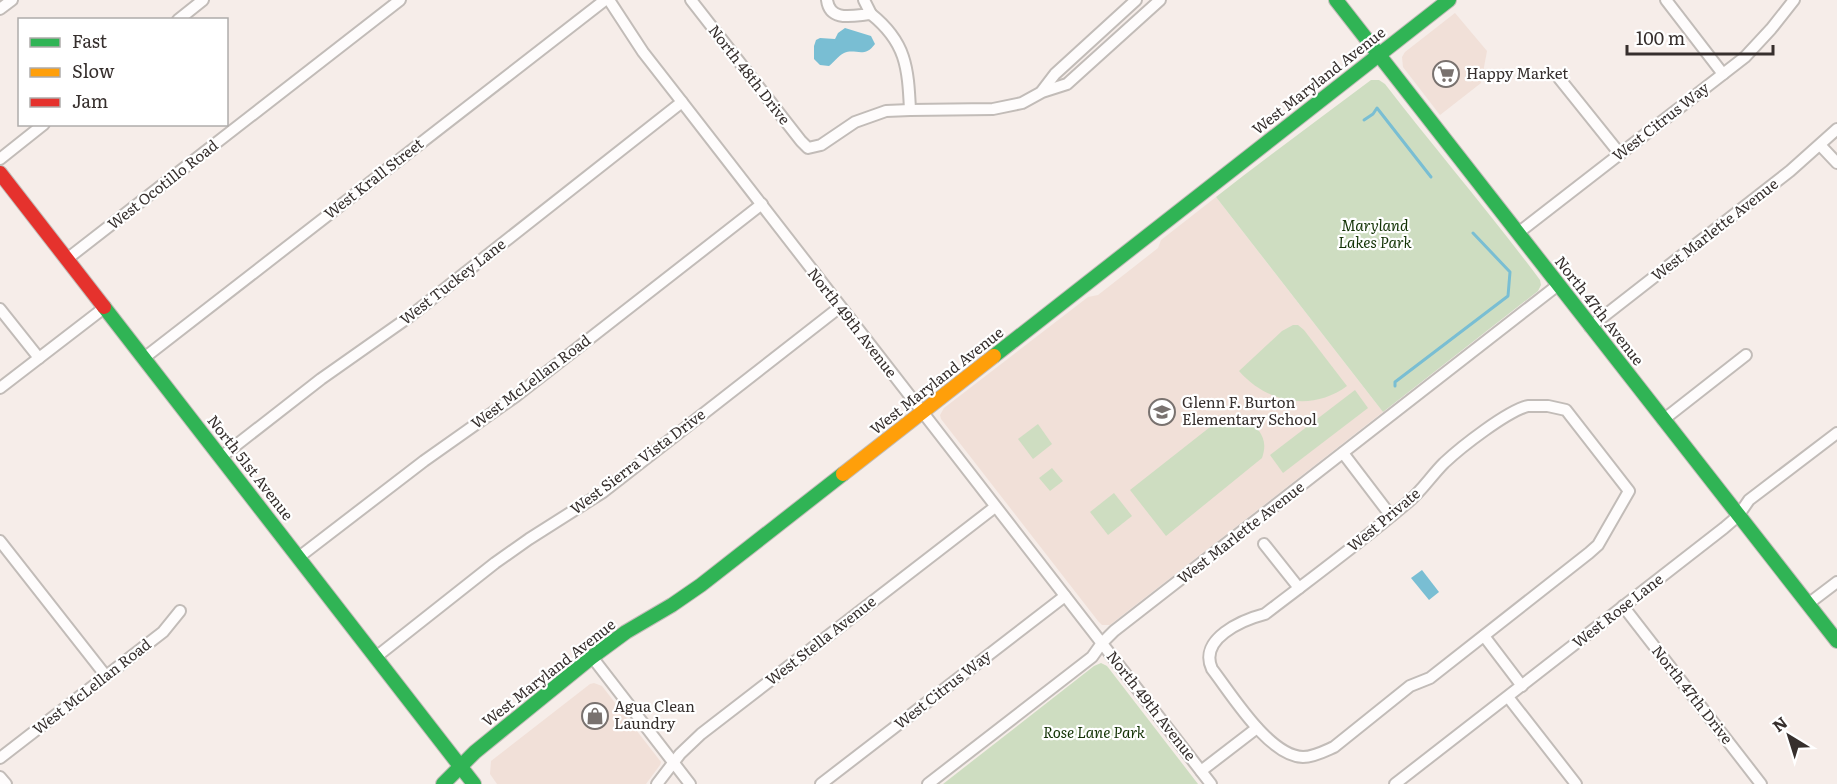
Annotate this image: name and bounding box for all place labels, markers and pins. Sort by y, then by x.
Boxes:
supermarket icon: Happy Market [1431,59,1461,89]
place label: Happy Market [1466,61,1568,84]
place label: Glenn F. Burton Elementary School [1182,390,1317,430]
school or university icon: Glenn F. Burton Elementary School [1147,397,1177,427]
place label: Agua Clean Laundry [614,694,695,734]
shop icon: Agua Clean Laundry [580,701,610,731]

